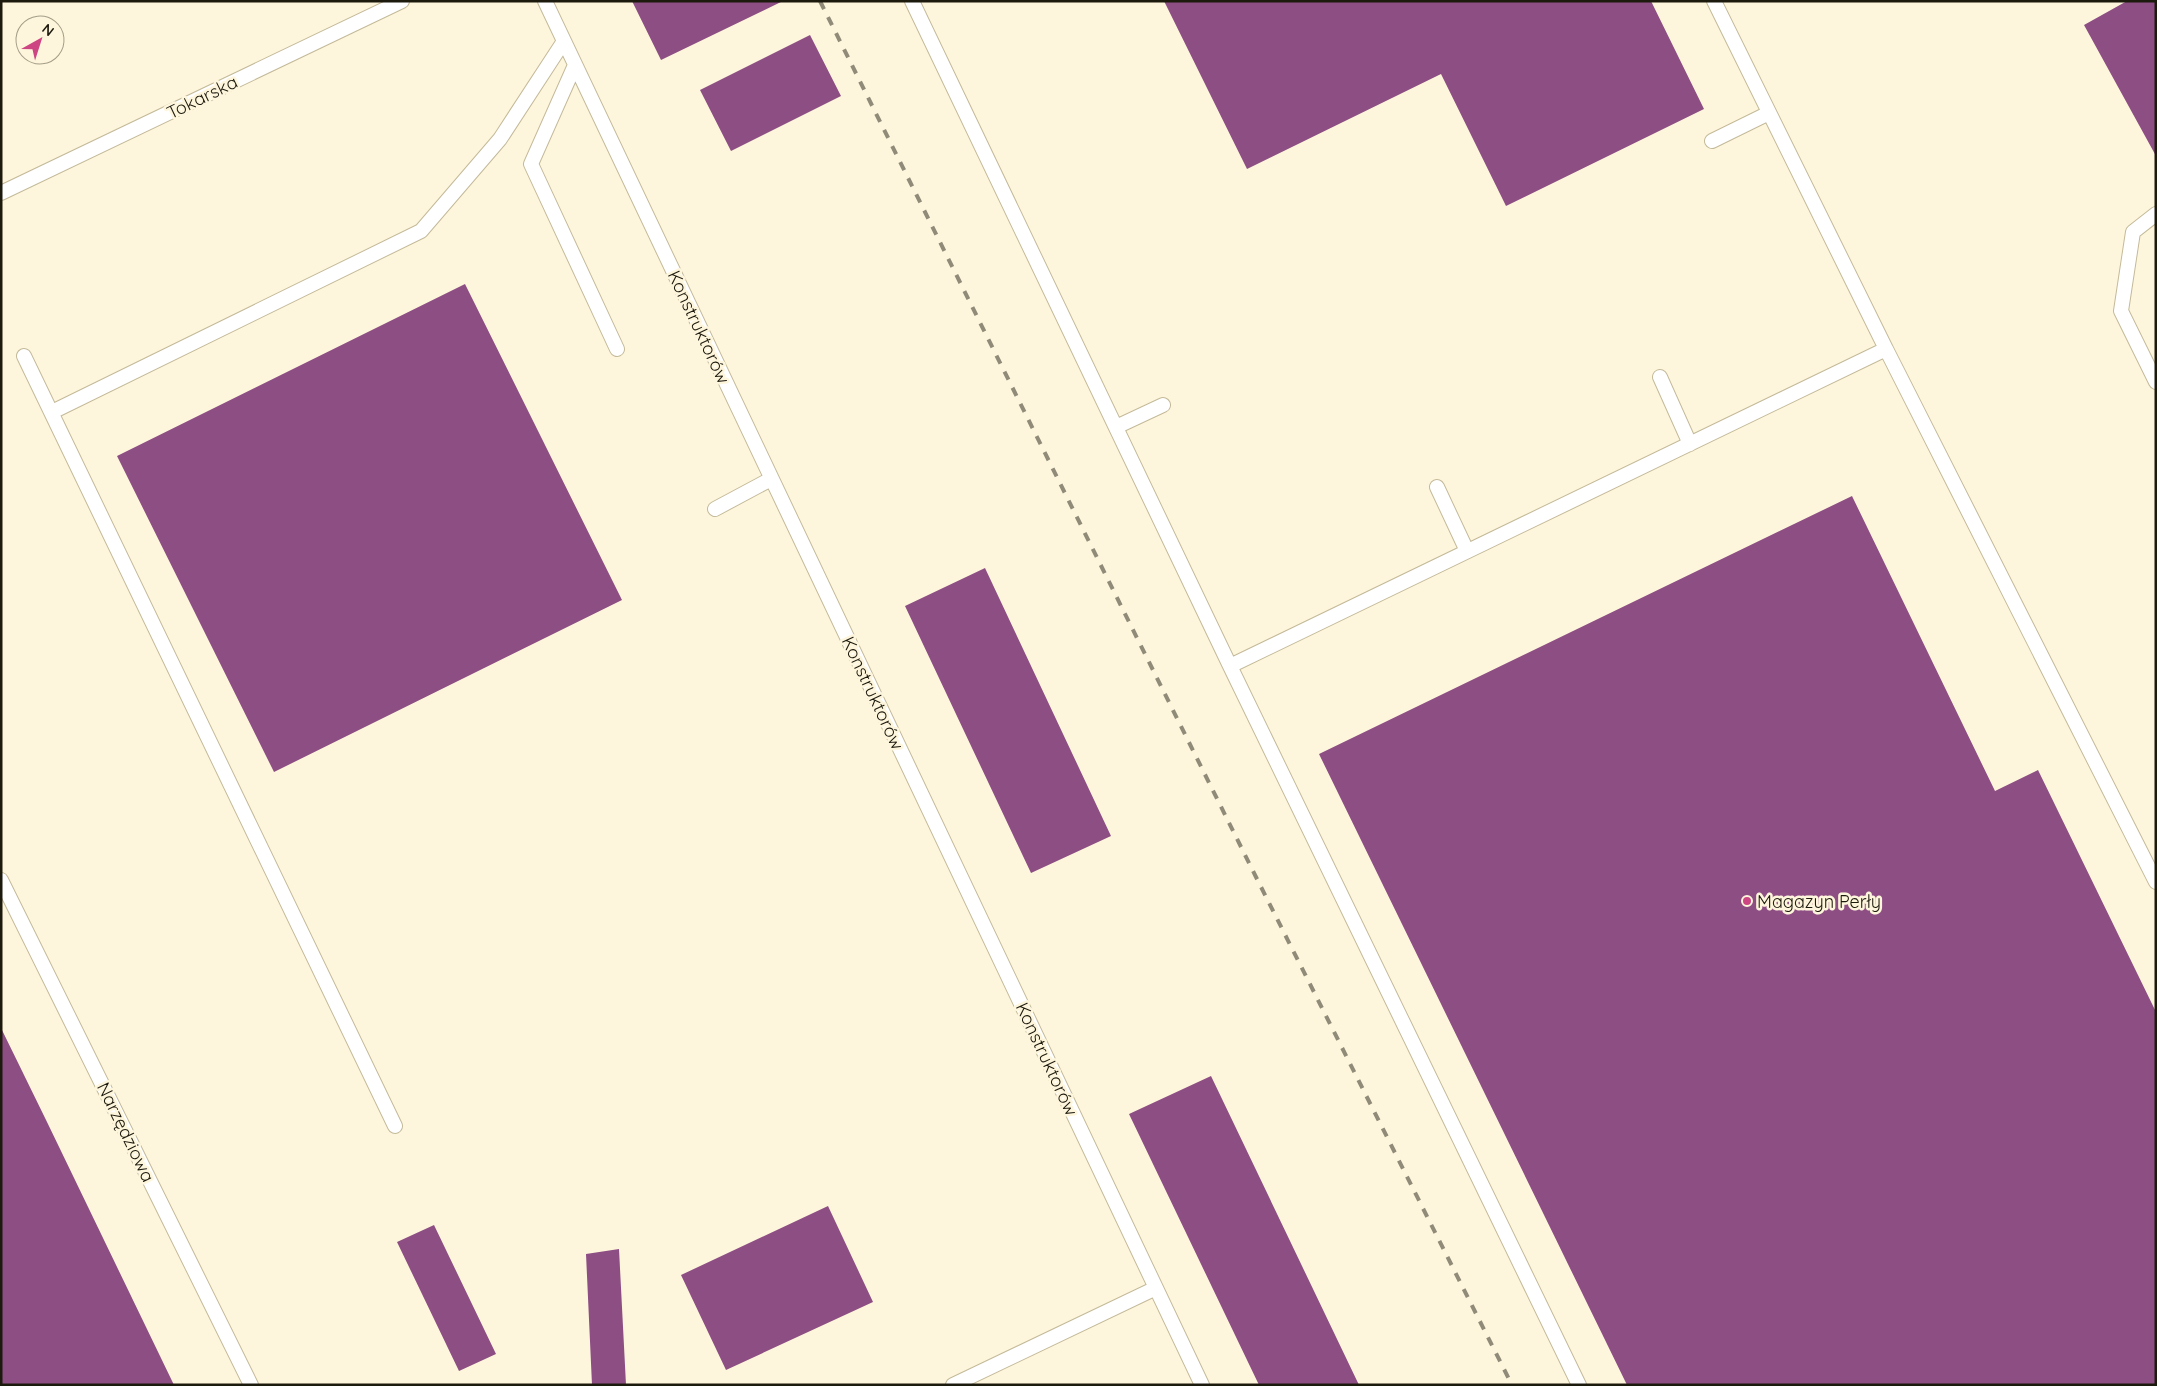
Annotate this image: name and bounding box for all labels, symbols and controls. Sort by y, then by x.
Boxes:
north arrow [15,15,65,65]
text: N [39,20,58,40]
street label: Tokarska [163,70,241,124]
street label: Konstruktorów [663,267,735,387]
street label: Konstruktorów [837,633,909,753]
place label: Magazyn Perły [1757,890,1881,913]
marker: Magazyn Perły [1741,895,1753,907]
street label: Konstruktorów [1011,999,1083,1119]
street label: Narzędziowa [92,1078,160,1186]

